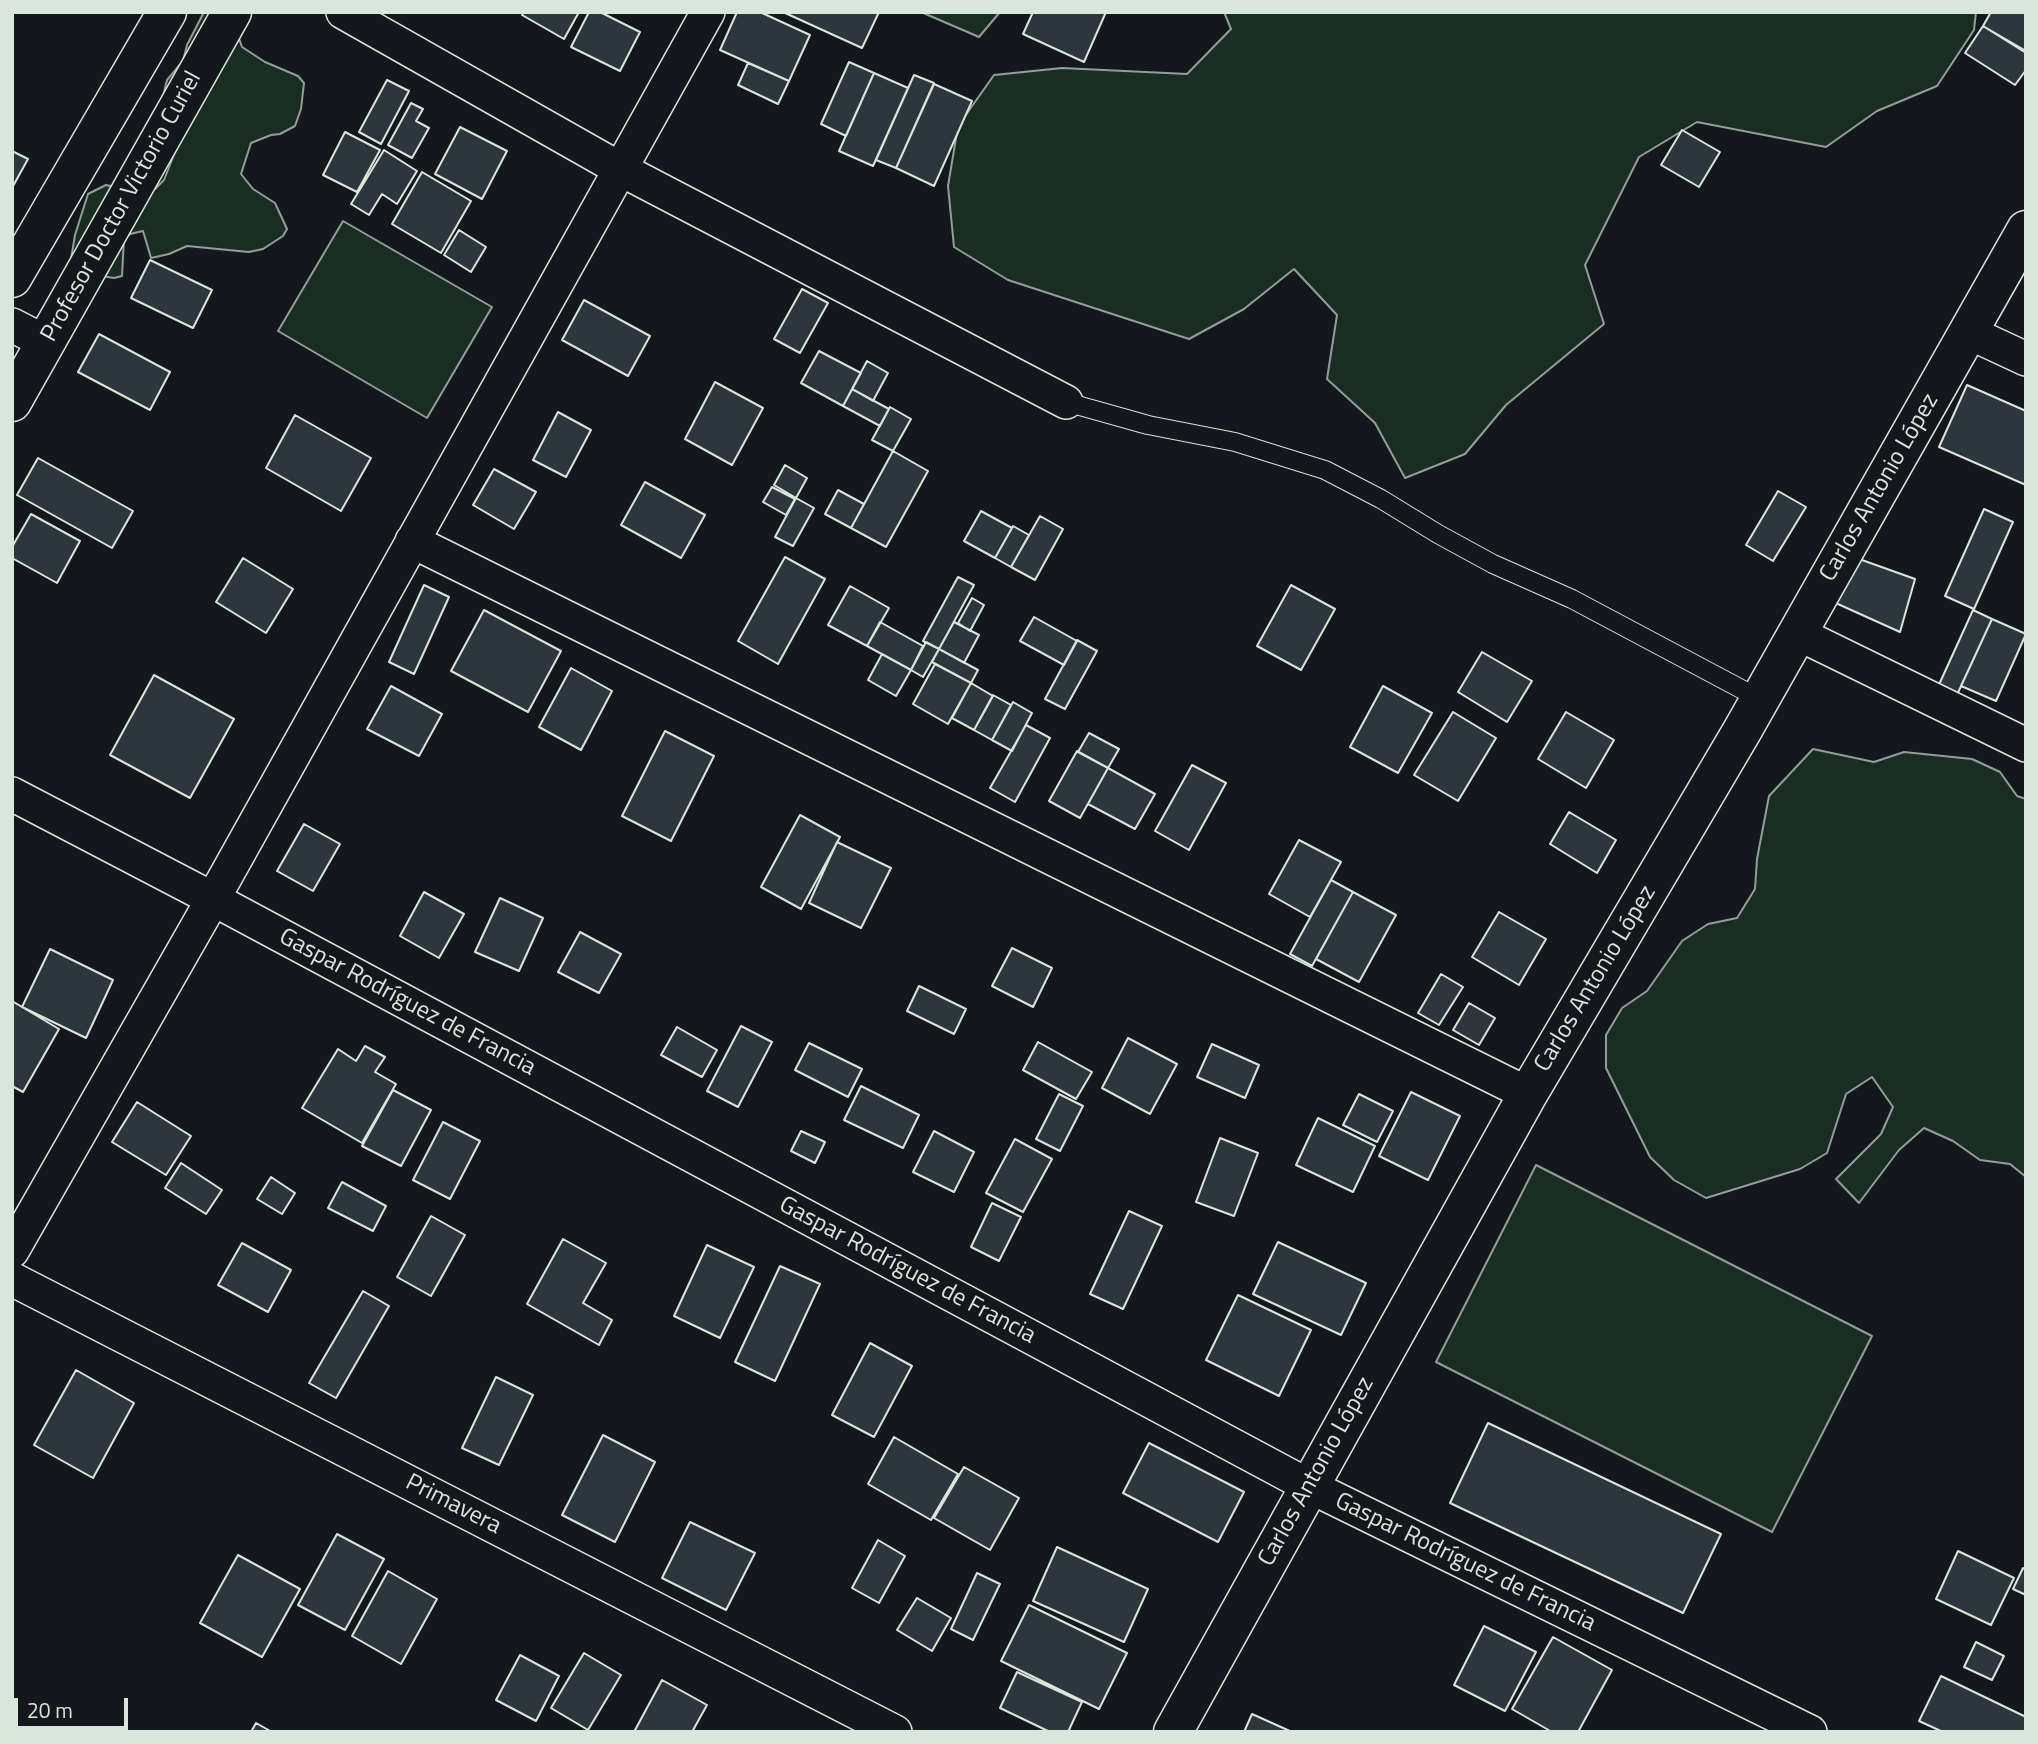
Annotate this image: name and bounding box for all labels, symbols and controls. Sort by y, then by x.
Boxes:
street label: Profesor Doctor Victorio Curiel [36,67,208,347]
street label: Carlos Antonio López [1815,389,1945,587]
street label: Carlos Antonio López [1529,881,1663,1077]
street label: Gaspar Rodríguez de Francia [274,923,540,1083]
street label: Gaspar Rodríguez de Francia [774,1191,1040,1351]
street label: Carlos Antonio López [1253,1372,1381,1572]
street label: Primavera [400,1469,506,1541]
street label: Gaspar Rodríguez de Francia [1330,1487,1600,1639]
scale bar [18,1684,131,1728]
text: 20 m [27,1694,73,1726]

